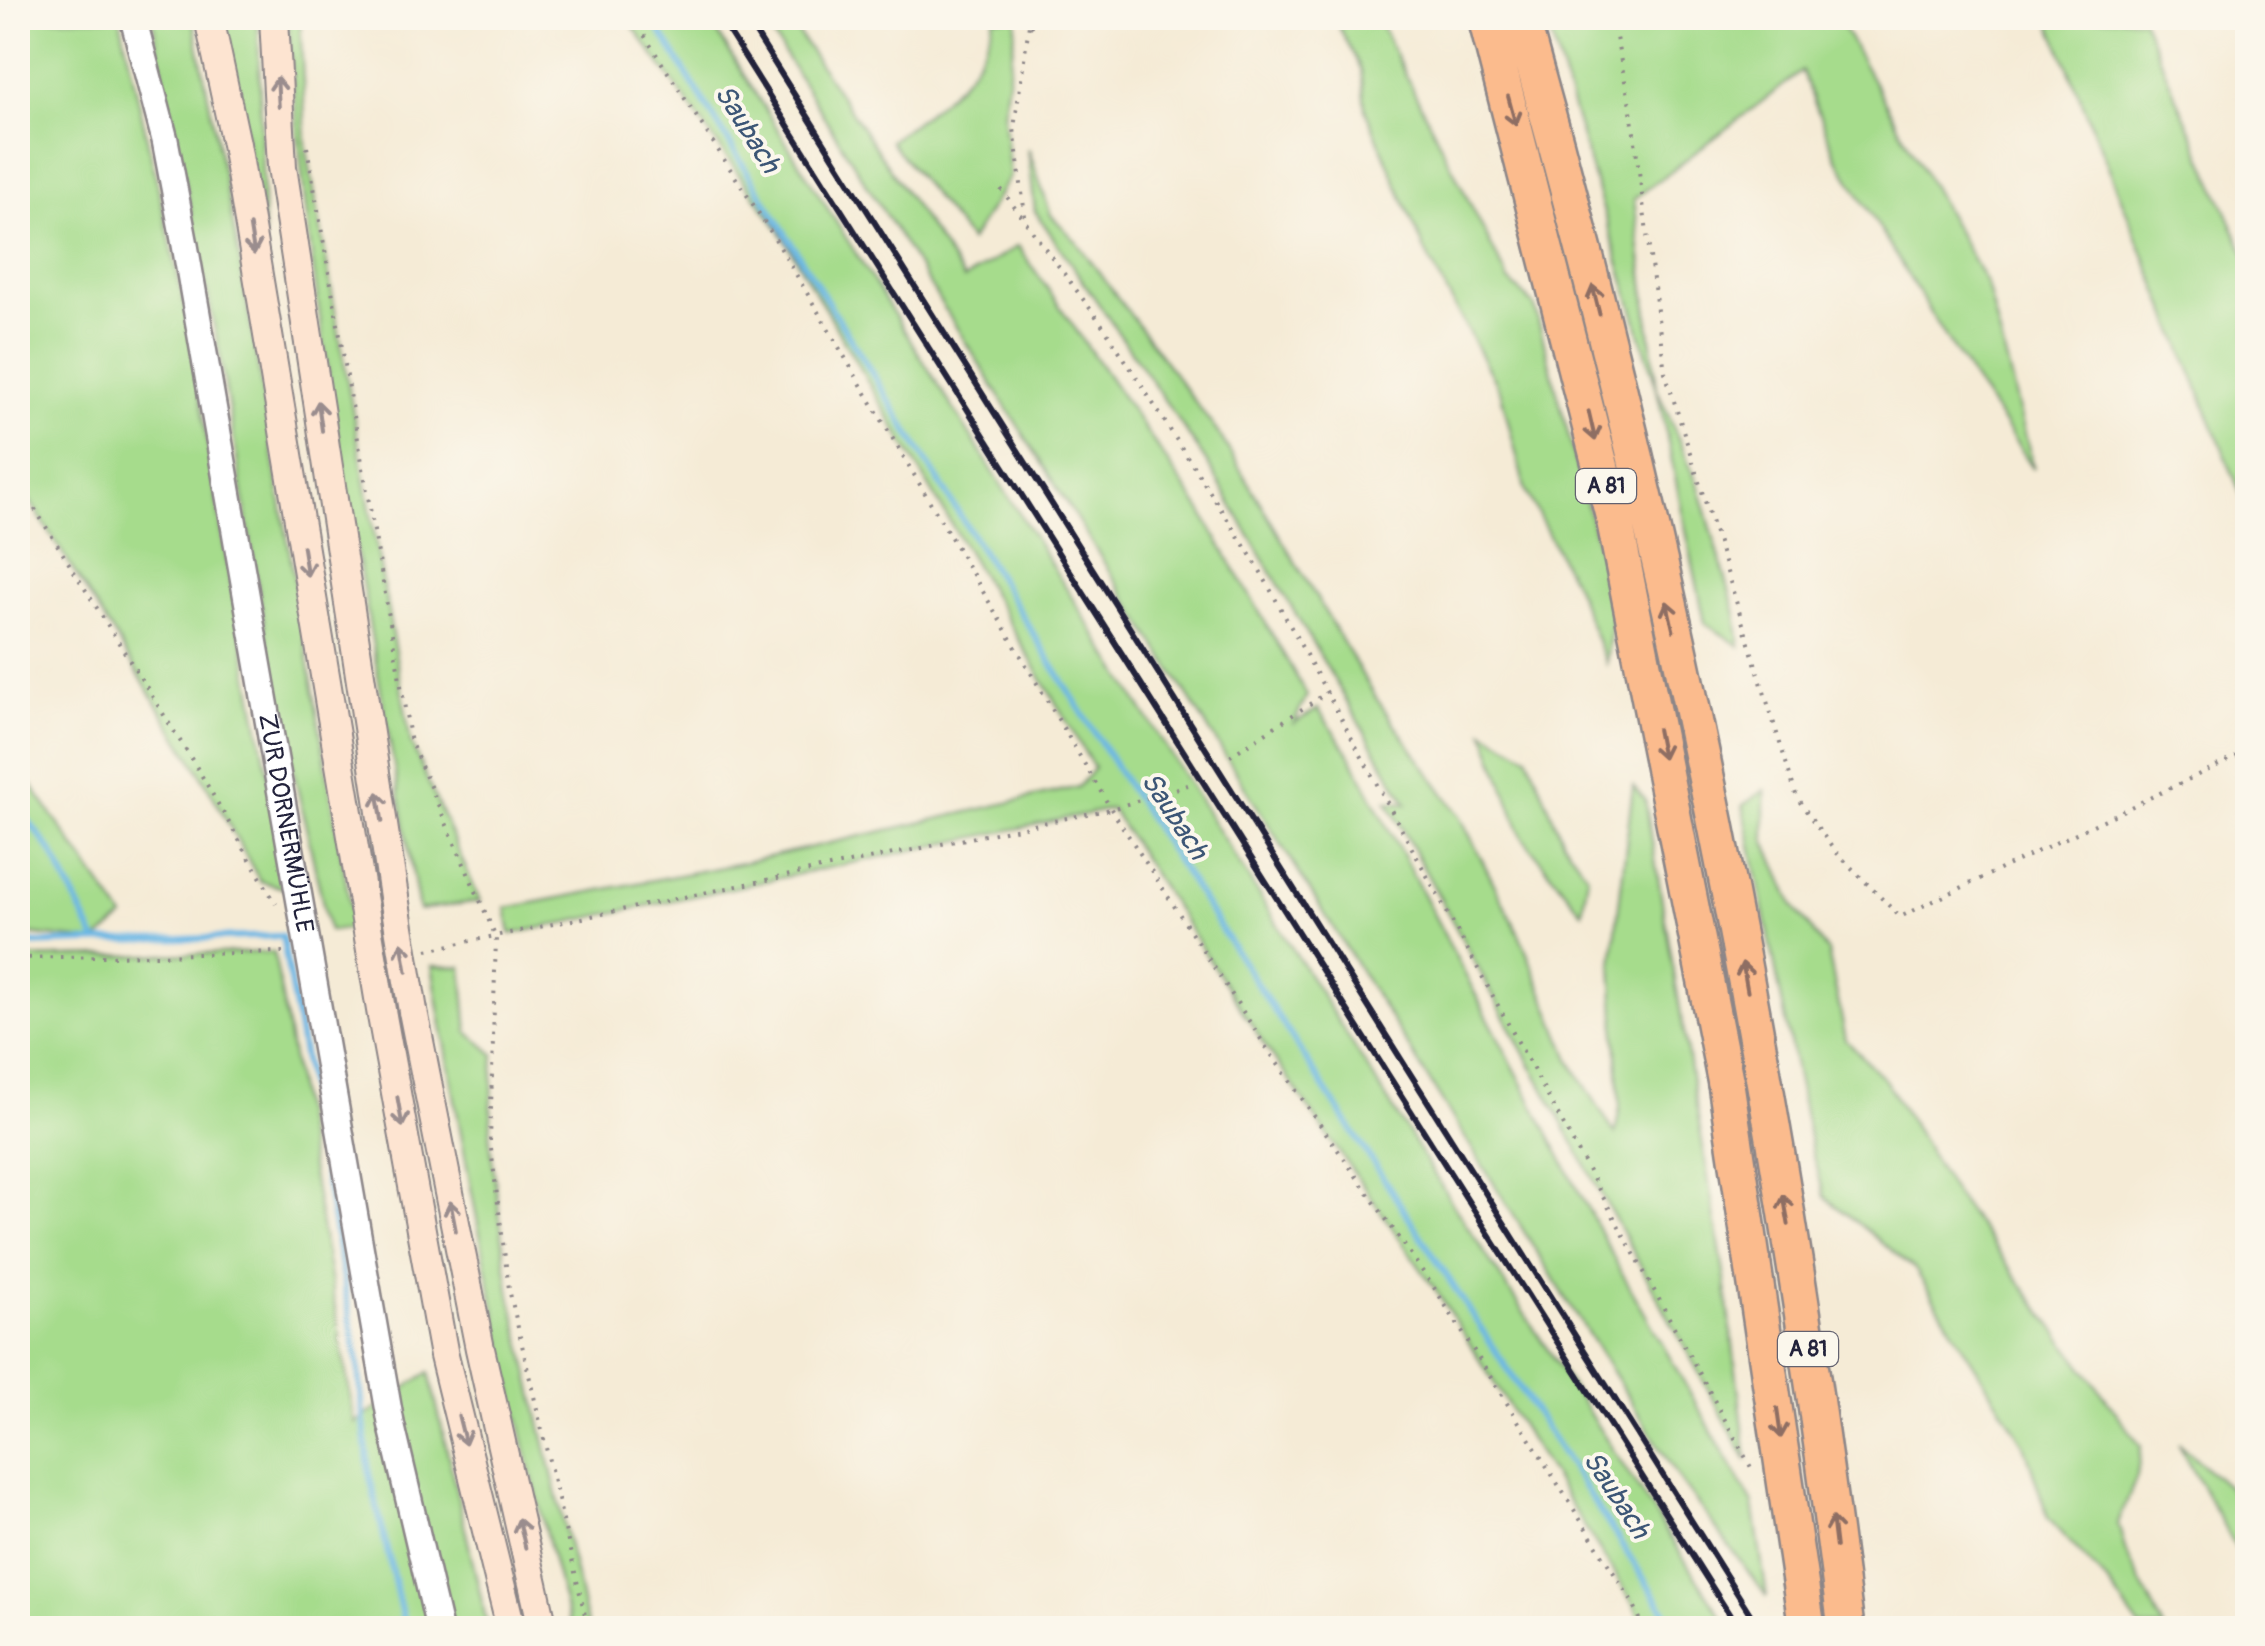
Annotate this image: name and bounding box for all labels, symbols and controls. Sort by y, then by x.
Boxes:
one-way arrow [268,76,287,109]
water label: Saubach [706,79,789,181]
one-way arrow [1504,95,1523,127]
one-way arrow [243,223,262,256]
one-way arrow [1585,285,1604,316]
one-way arrow [310,401,328,433]
one-way arrow [1584,409,1602,441]
road number: A 81 [1576,469,1636,503]
one-way arrow [296,544,315,577]
one-way arrow [1660,601,1678,633]
street label: ZUR DORNERMÜHLE [252,711,321,935]
one-way arrow [1652,727,1671,759]
water label: Saubach [1133,766,1216,868]
one-way arrow [370,791,388,823]
one-way arrow [394,941,413,974]
one-way arrow [1735,961,1754,994]
one-way arrow [391,1095,410,1127]
one-way arrow [1776,1195,1795,1227]
one-way arrow [442,1201,461,1233]
road number: A 81 [1778,1332,1838,1366]
one-way arrow [1771,1406,1789,1438]
one-way arrow [454,1414,473,1445]
water label: Saubach [1575,1445,1658,1547]
one-way arrow [1824,1516,1843,1548]
one-way arrow [511,1518,530,1550]

